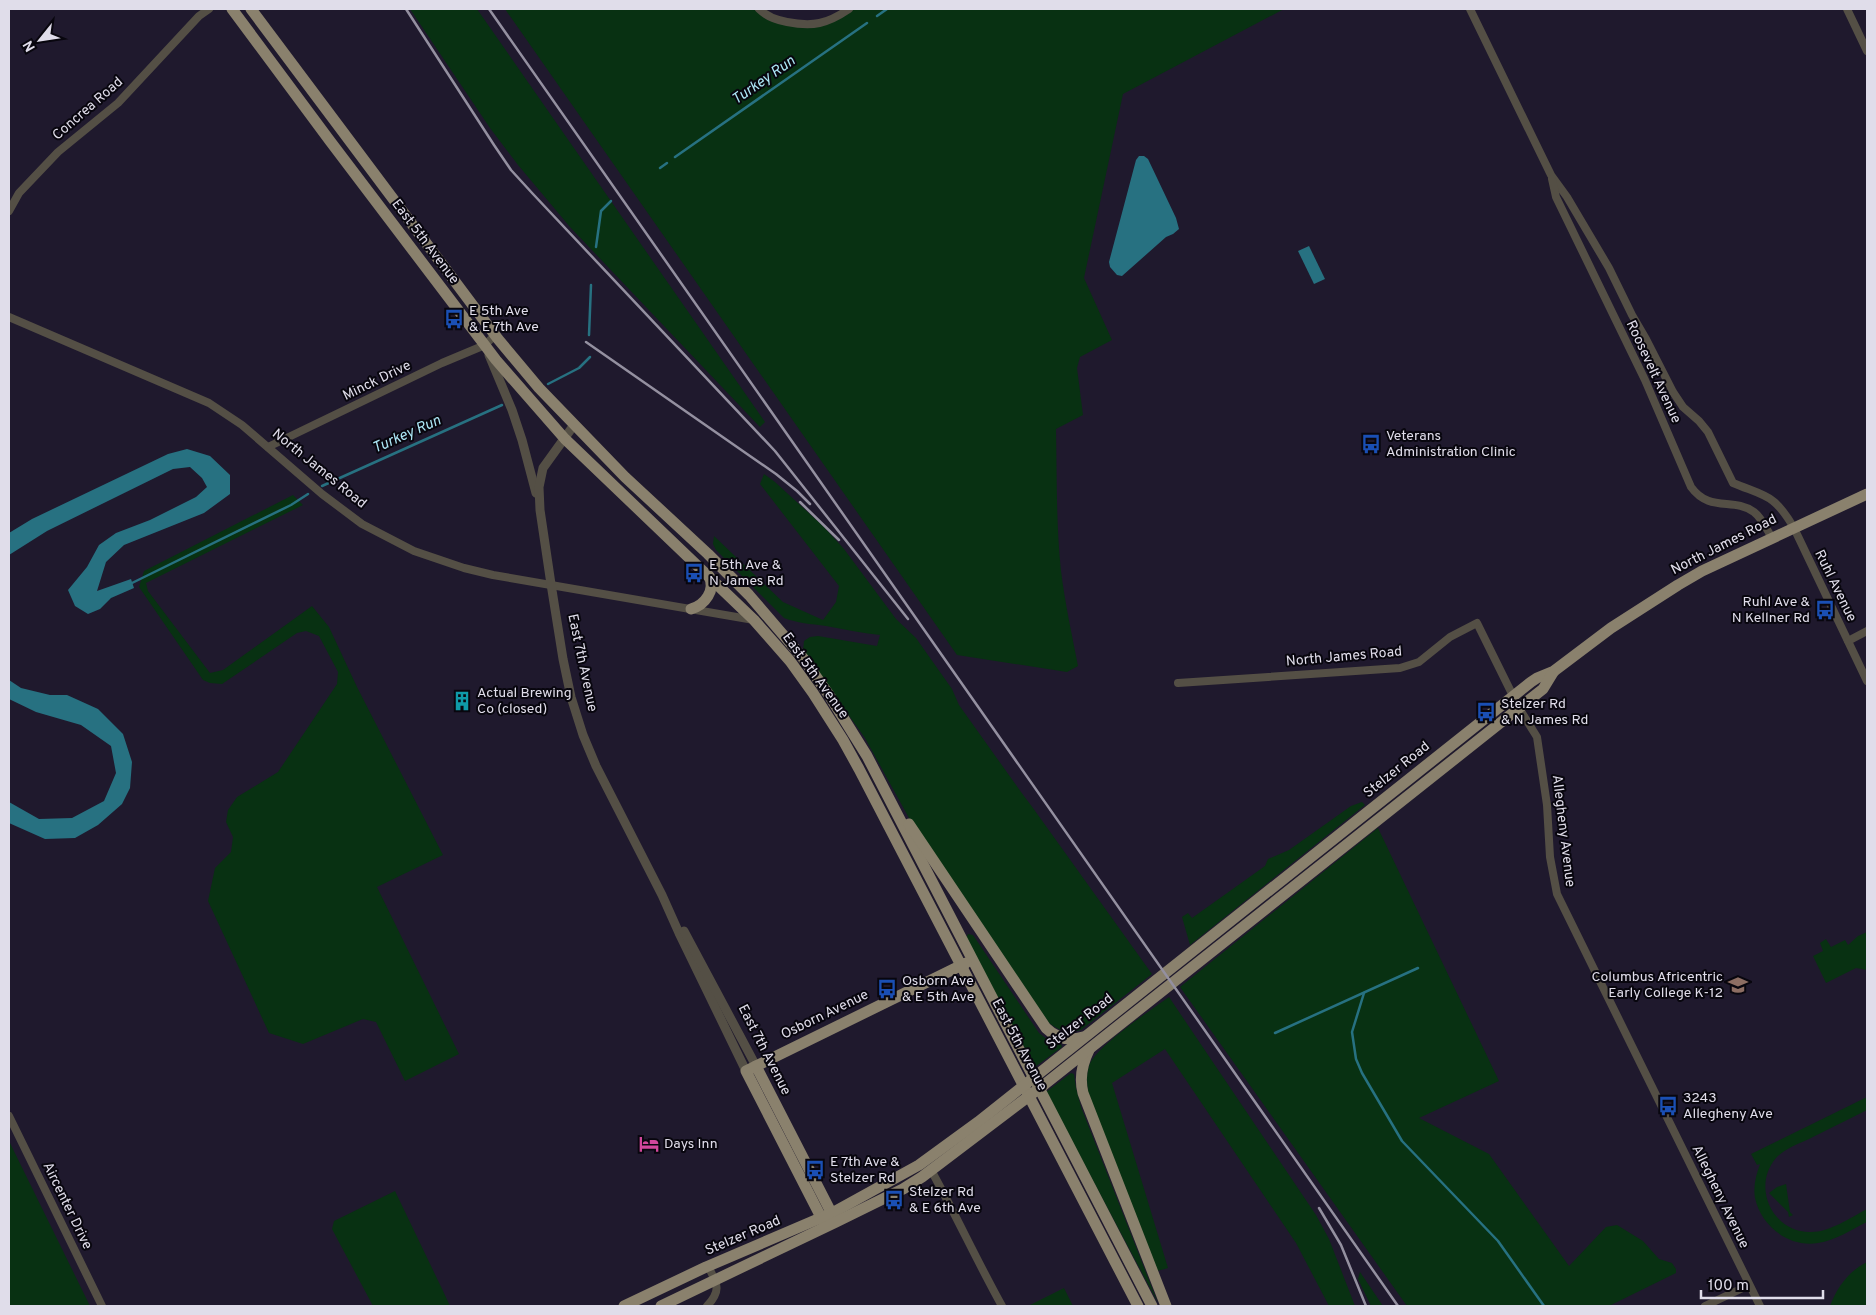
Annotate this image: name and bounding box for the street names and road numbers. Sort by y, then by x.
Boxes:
street label: Concrea Road [49,74,127,144]
street label: East 5th Avenue [388,196,462,288]
street label: Roosevelt Avenue [1622,318,1684,426]
street label: Minck Drive [340,357,414,405]
street label: North James Road [268,426,370,512]
street label: North James Road [1668,511,1780,579]
street label: Ruhl Avenue [1810,547,1860,625]
street label: East 7th Avenue [563,613,601,713]
street label: East 5th Avenue [778,630,852,722]
street label: North James Road [1285,643,1403,671]
street label: Stelzer Road [1360,738,1434,802]
street label: Allegheny Avenue [1548,774,1578,888]
street label: Osborn Avenue [779,987,871,1043]
street label: Stelzer Road [1043,991,1117,1053]
street label: East 5th Avenue [988,996,1050,1094]
street label: East 7th Avenue [734,1002,794,1098]
street label: Allegheny Avenue [1688,1142,1752,1252]
street label: Aircenter Drive [38,1159,96,1253]
street label: Stelzer Road [703,1212,783,1260]

